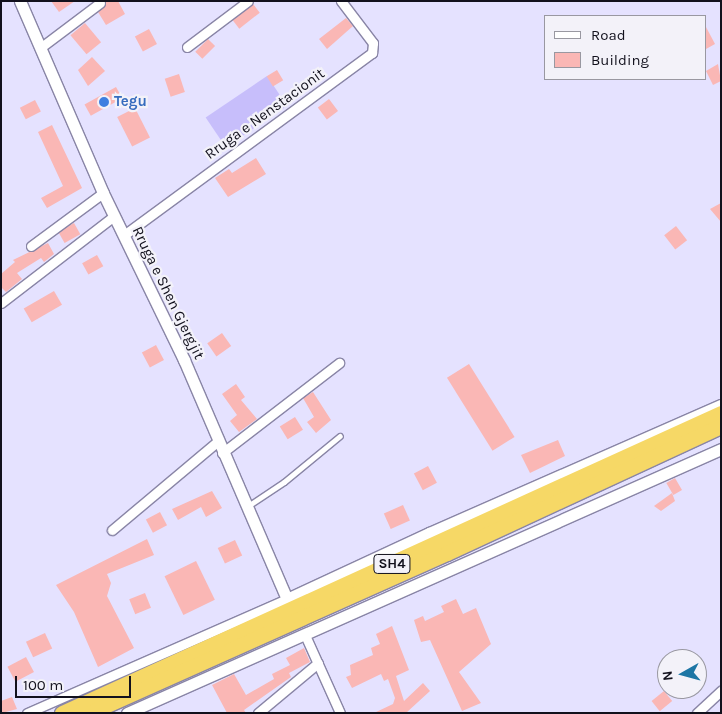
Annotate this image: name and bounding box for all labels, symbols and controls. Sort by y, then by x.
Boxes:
legend [544,15,707,80]
text: Road [591,26,626,44]
text: Building [591,51,649,69]
street label: Rruga e Nenstacionit [202,65,328,163]
place label: Tegu [114,93,147,111]
marker: Tegu [98,96,110,108]
street label: Rruga e Shen Gjergjit [128,224,208,362]
road number: SH4 [373,552,411,576]
north arrow [657,649,707,699]
scale bar [18,666,134,698]
text: N [659,670,677,682]
text: 100 m [23,676,63,694]

